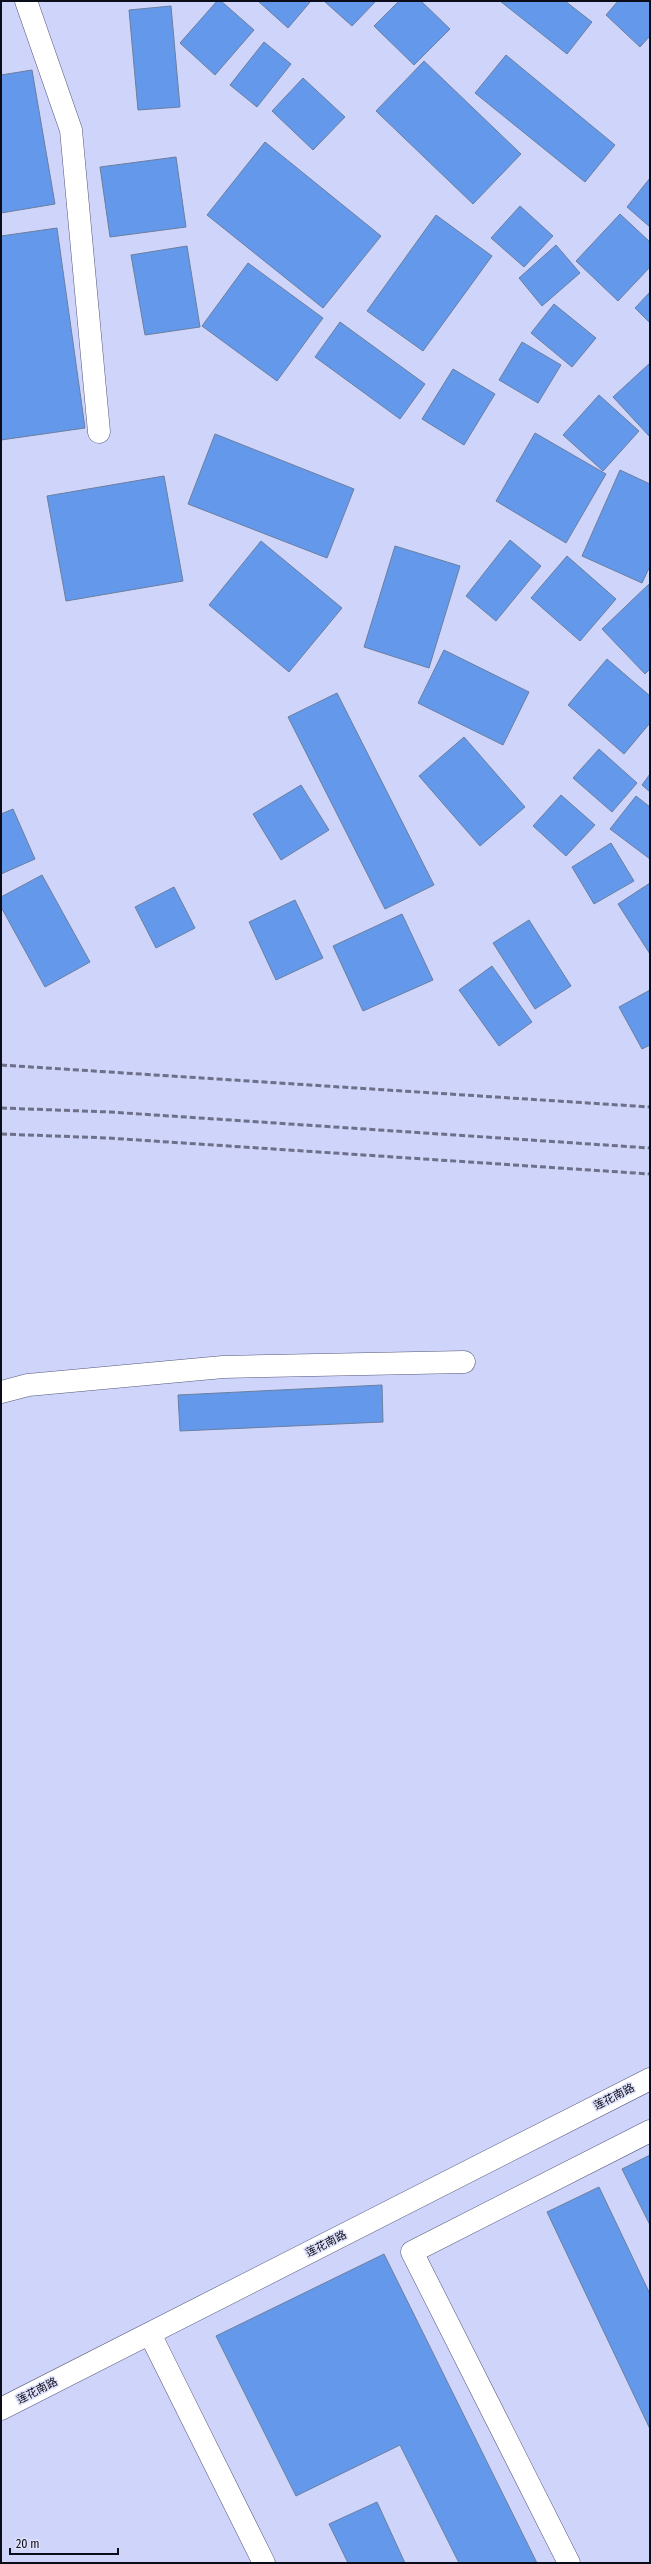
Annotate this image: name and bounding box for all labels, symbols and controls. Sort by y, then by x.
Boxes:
street label: 莲花南路 [591,2081,637,2113]
street label: 莲花南路 [303,2228,349,2260]
street label: 莲花南路 [14,2375,60,2407]
scale bar [10,2530,118,2556]
text: 20 m [16,2537,40,2551]

